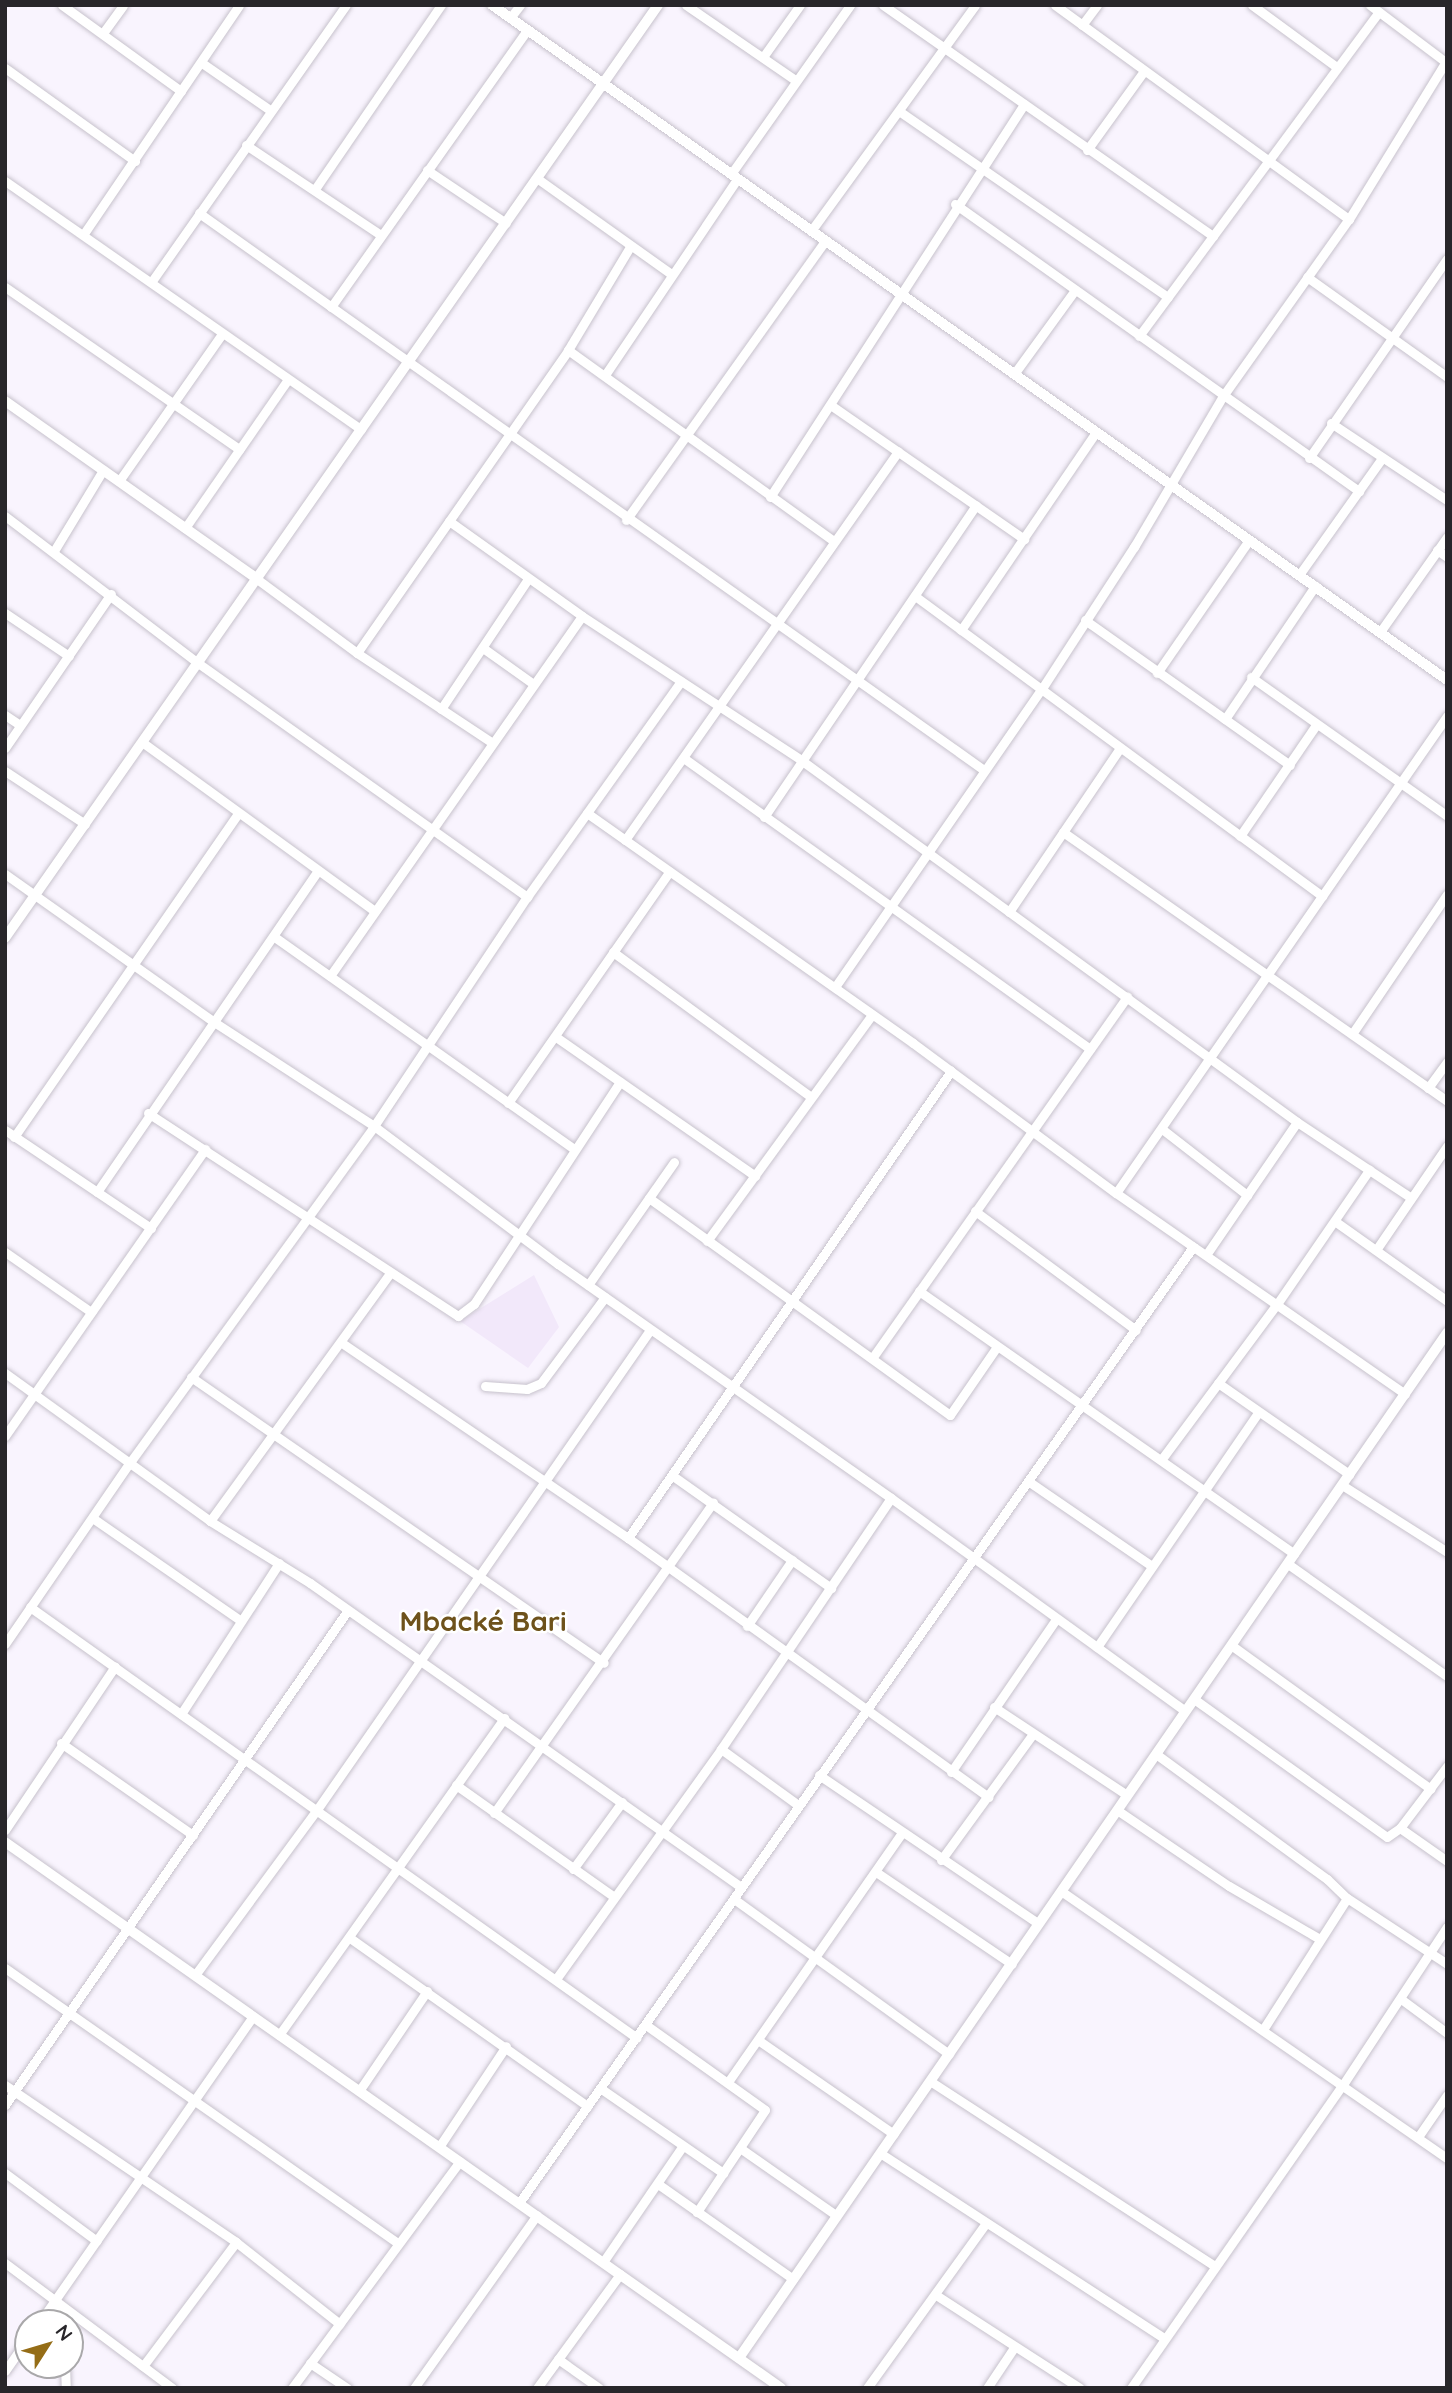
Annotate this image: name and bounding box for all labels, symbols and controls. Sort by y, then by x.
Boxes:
district label: Mbacké Bari [399,1604,567,1638]
north arrow [14,2309,84,2379]
text: N [50,2320,78,2345]

